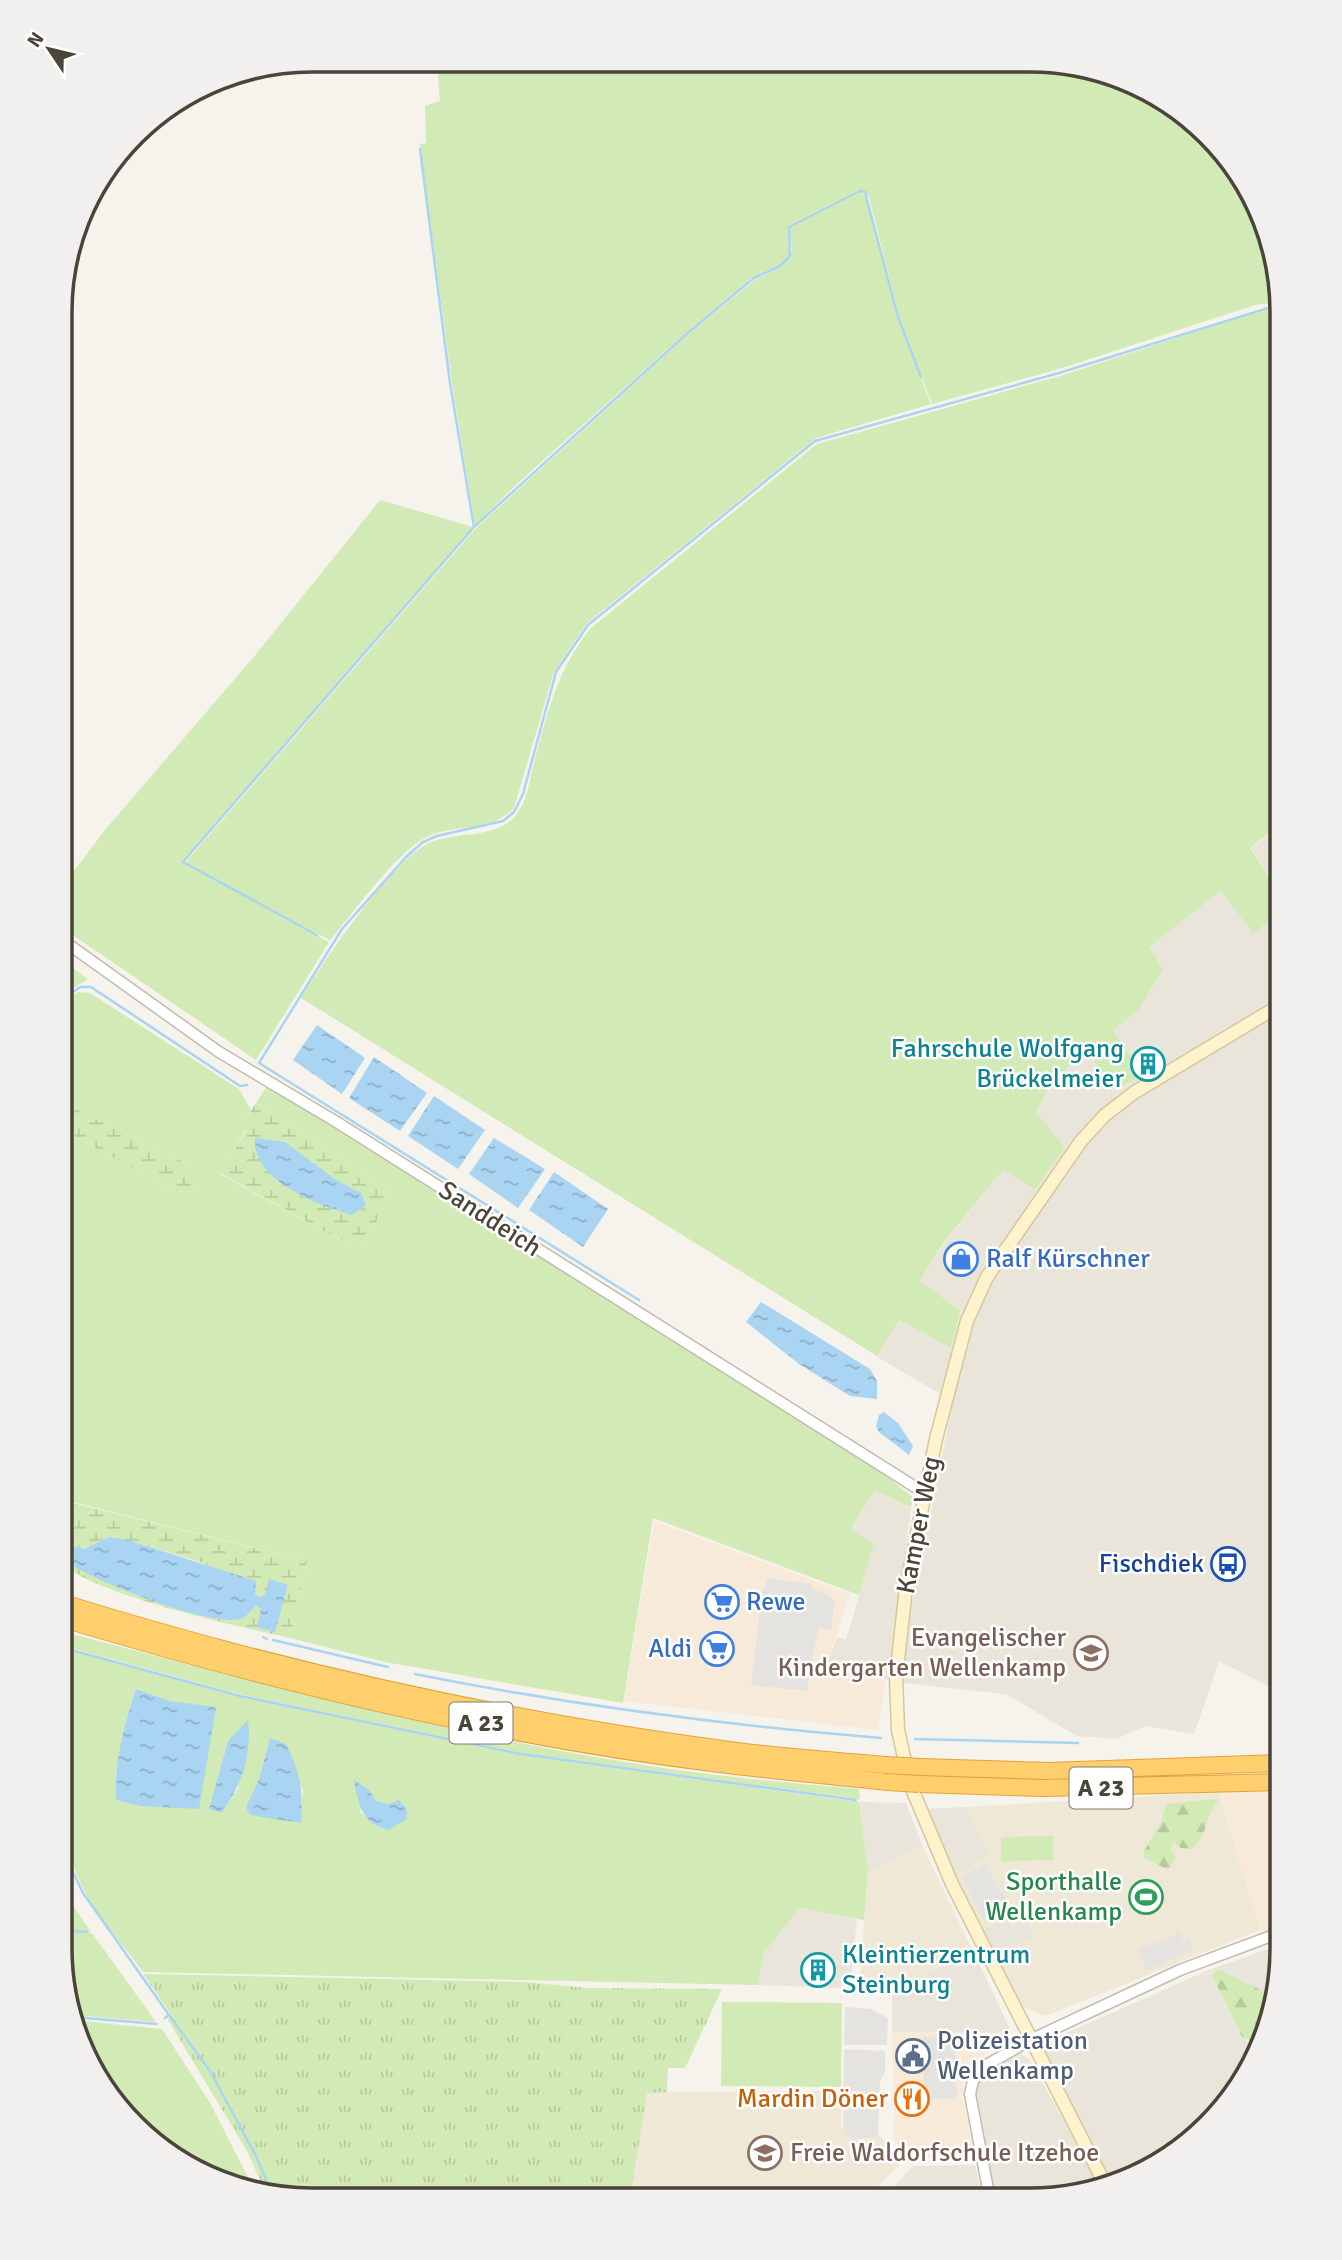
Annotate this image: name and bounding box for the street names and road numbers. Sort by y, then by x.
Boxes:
street label: Sanddeich [433,1174,547,1264]
street label: Kamper Weg [890,1454,948,1596]
road number: A 23 [449,1702,512,1744]
road number: A 23 [1070,1768,1132,1808]

